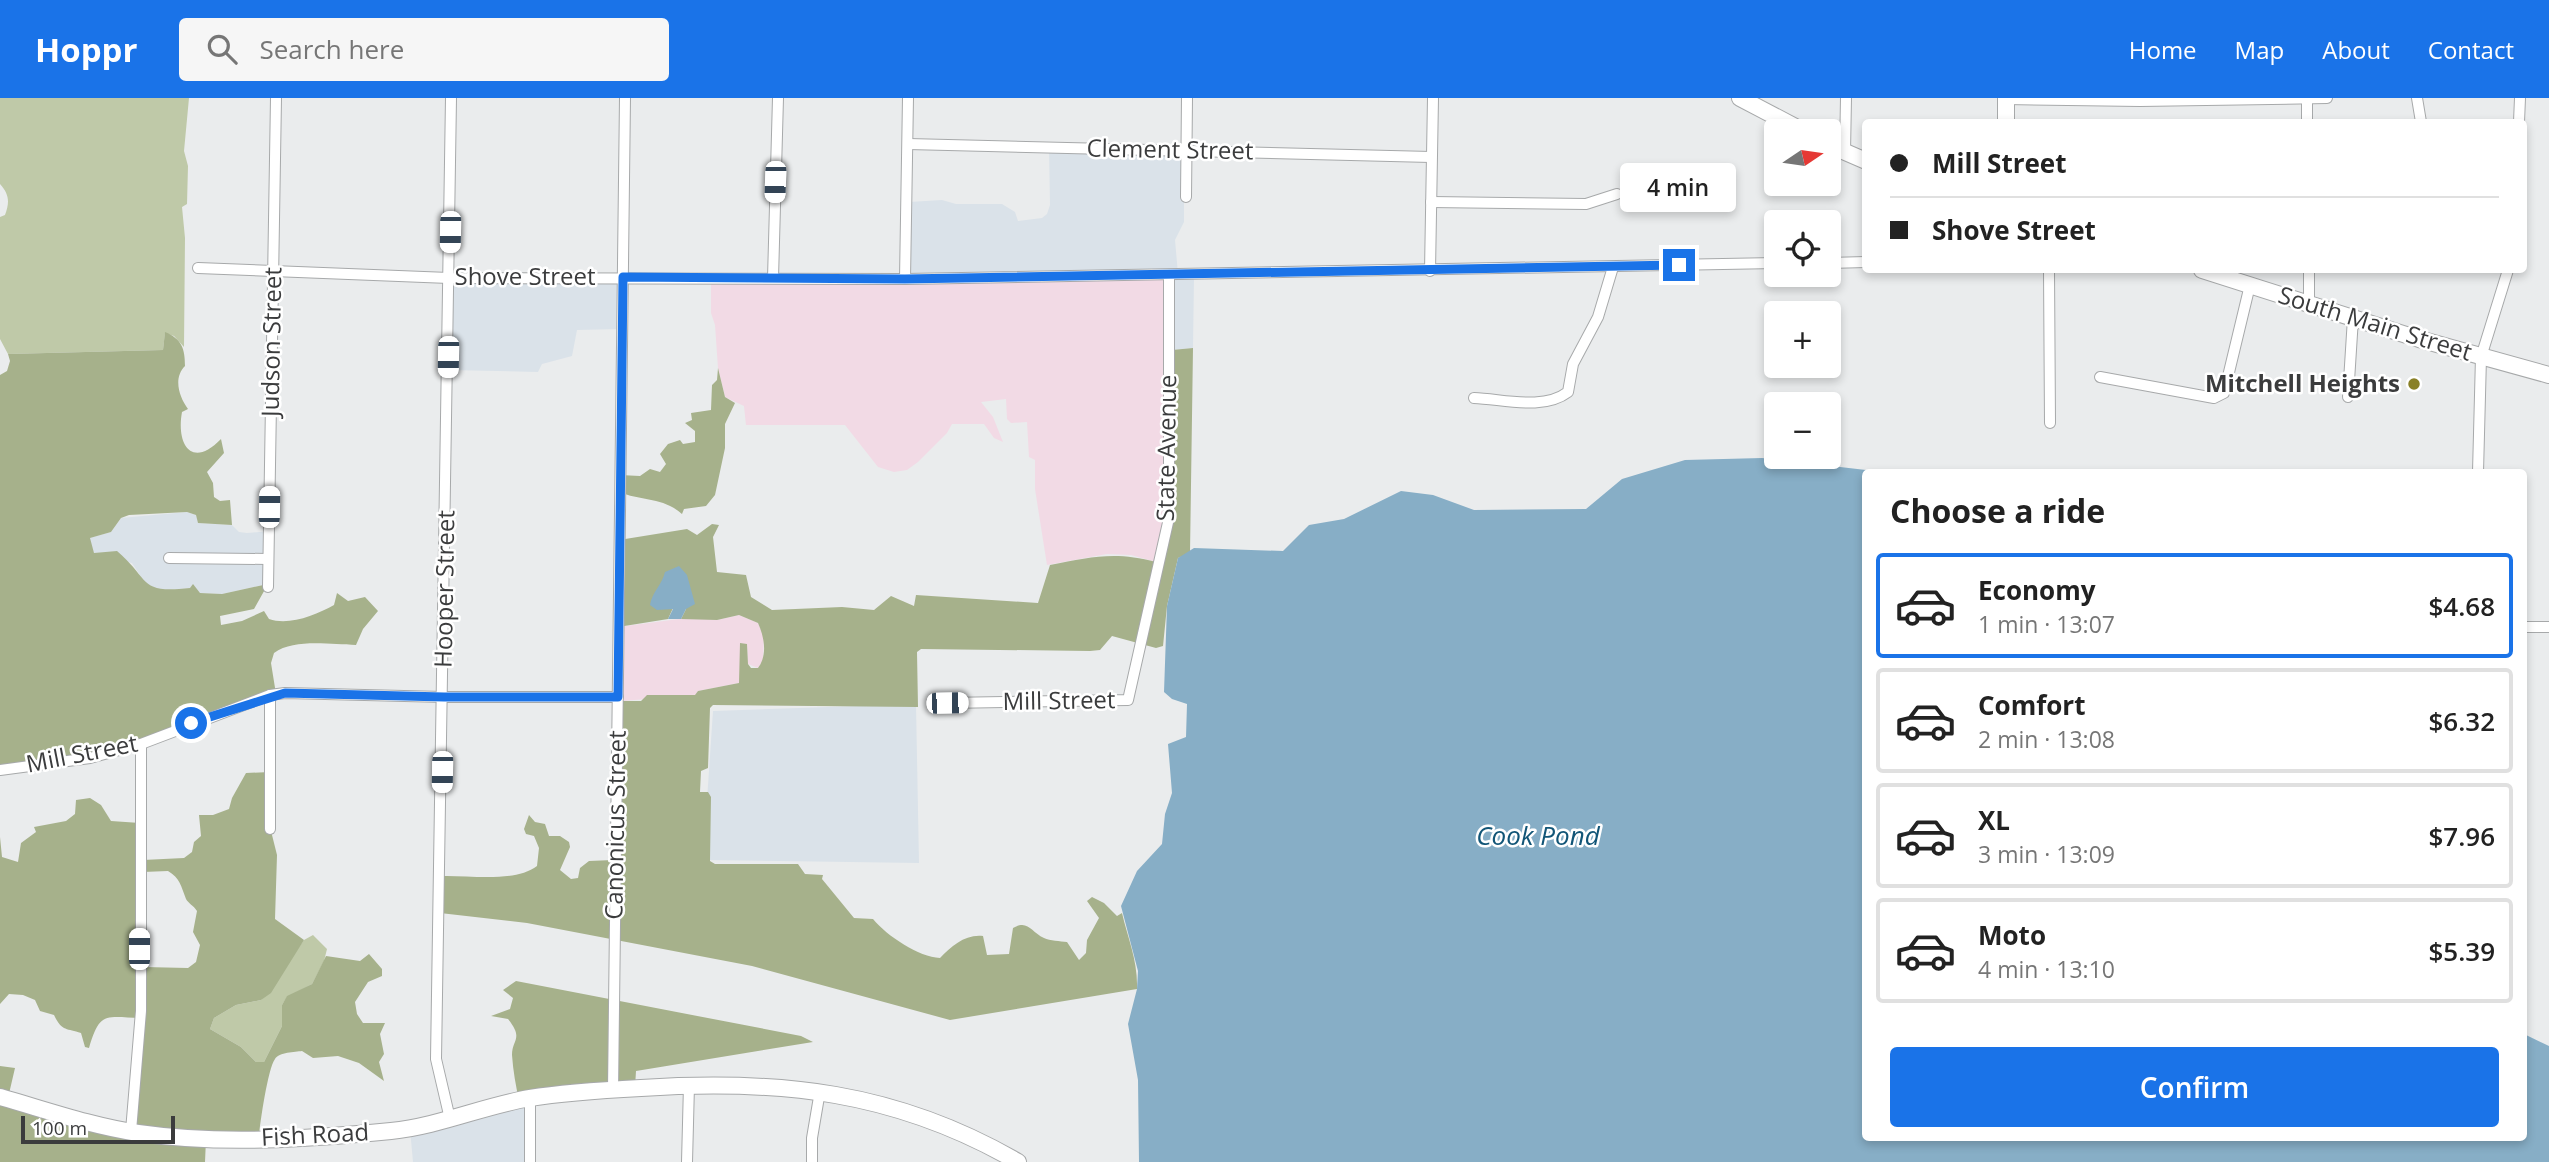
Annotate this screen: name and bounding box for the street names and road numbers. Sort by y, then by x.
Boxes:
street label: Clement Street [1086,131,1254,166]
street label: Shove Street [454,259,596,292]
street label: Judson Street [253,267,288,419]
street label: South Main Street [2275,277,2476,368]
street label: State Avenue [1148,374,1183,522]
street label: Hooper Street [426,510,461,668]
street label: Mill Street [1002,682,1116,717]
street label: Mill Street [23,726,140,780]
street label: Canonicus Street [596,730,633,920]
street label: Fish Road [260,1114,370,1153]

